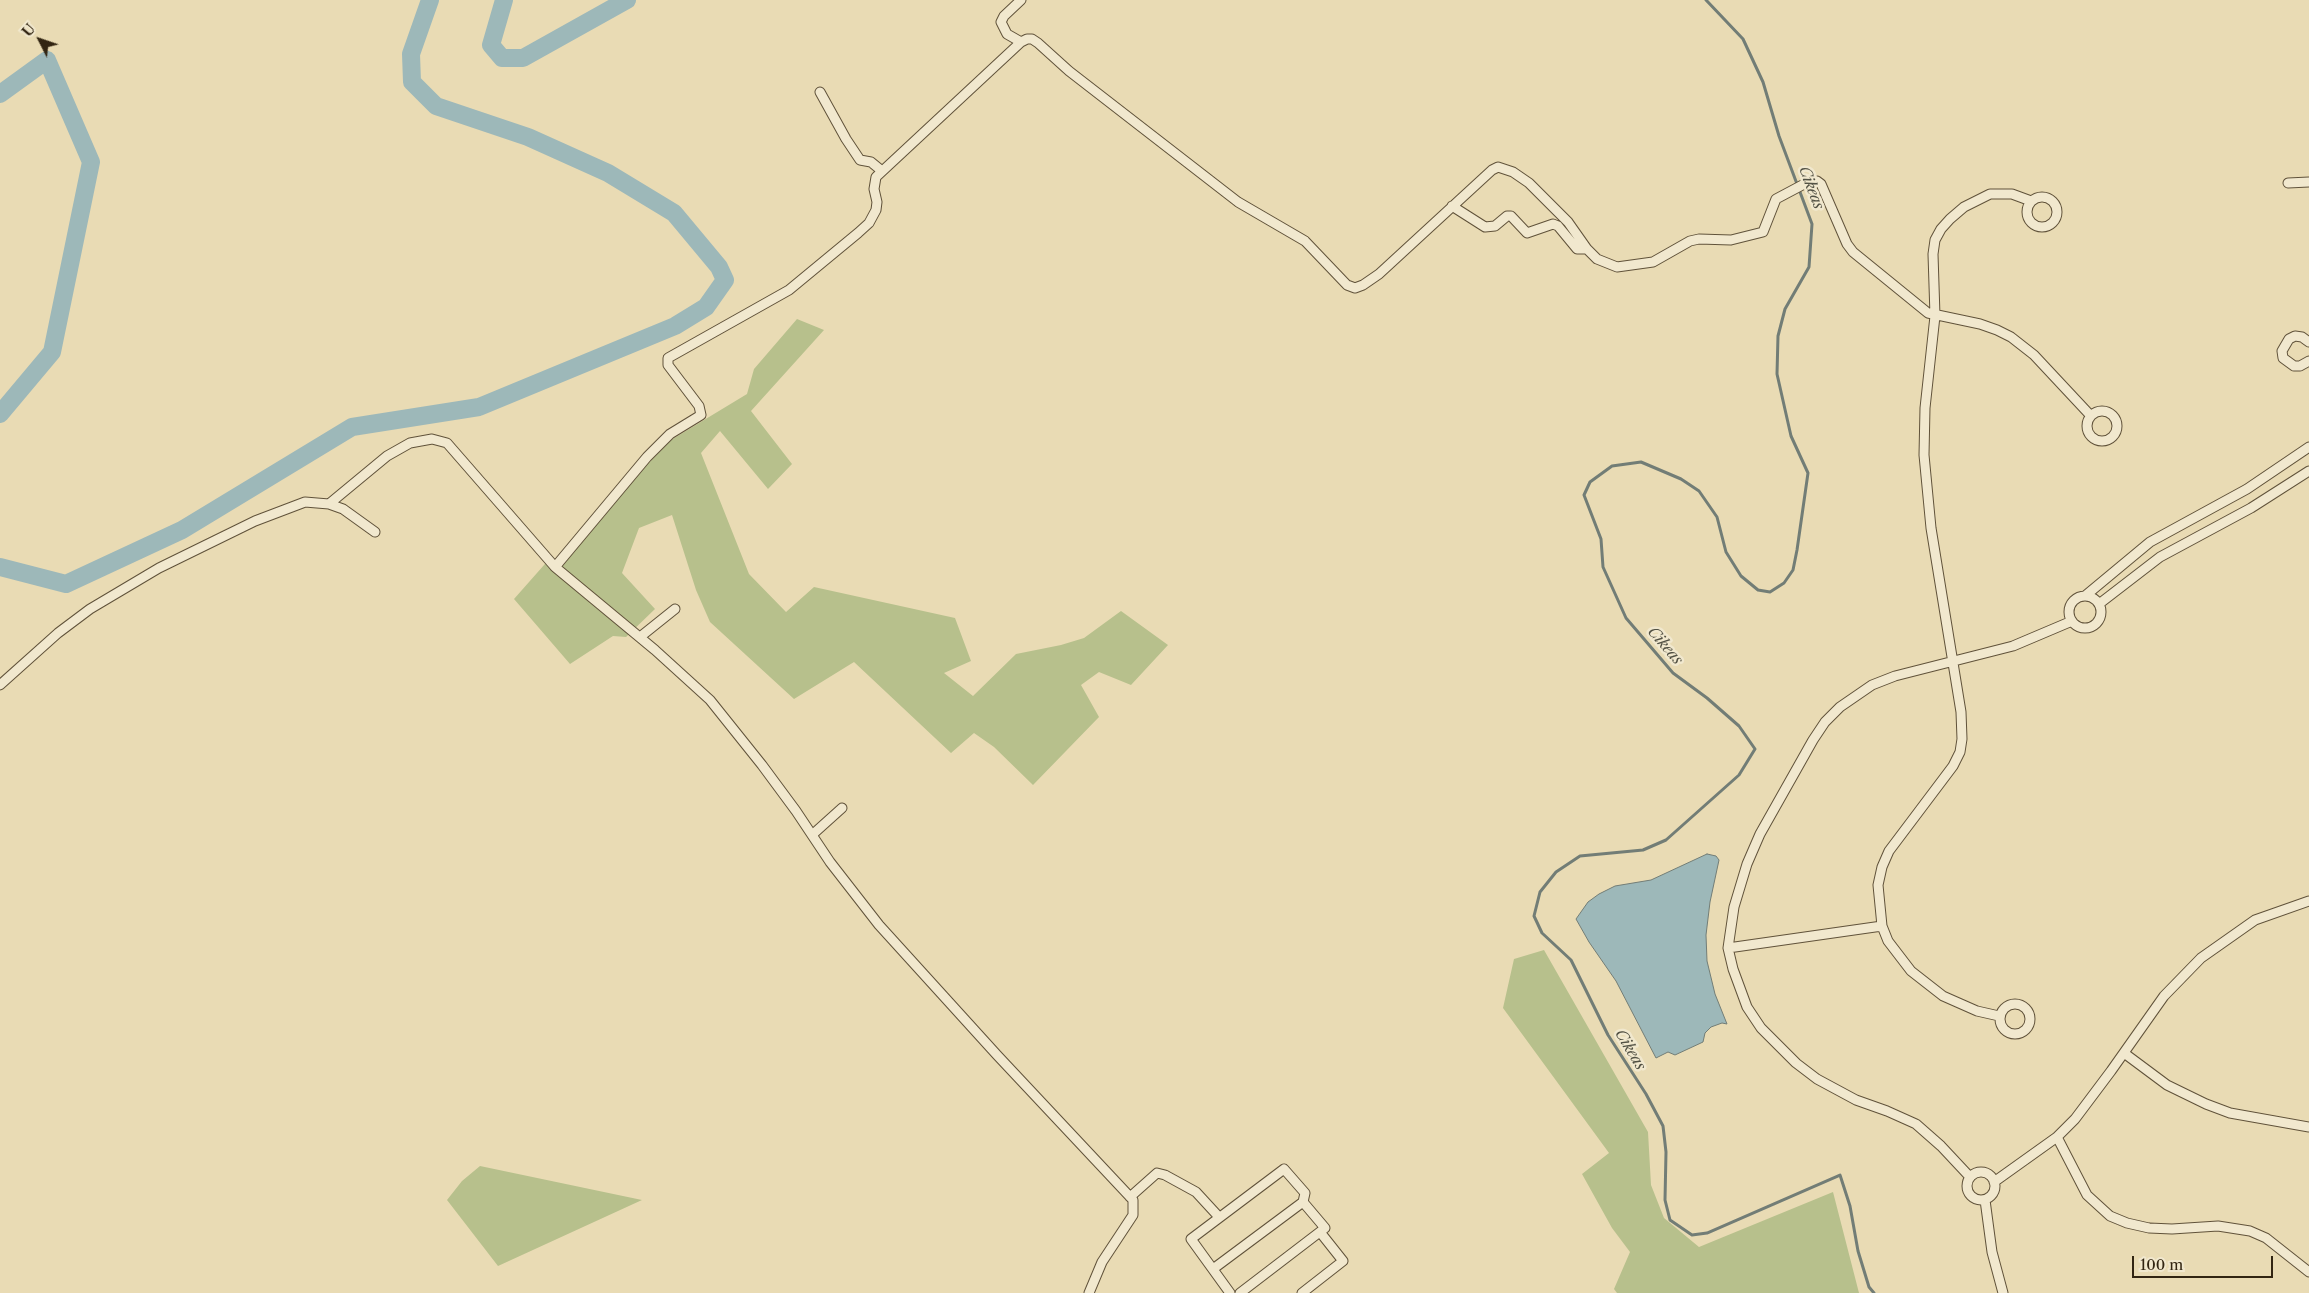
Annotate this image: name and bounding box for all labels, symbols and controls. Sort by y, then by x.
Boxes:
north arrow [15,15,65,65]
text: U [18,20,39,40]
water label: Cikeas [1795,164,1827,212]
water label: Cikeas [1643,623,1687,669]
water label: Cikeas [1611,1026,1649,1074]
scale bar [2134,1246,2275,1278]
text: 100 m [2140,1255,2183,1274]

